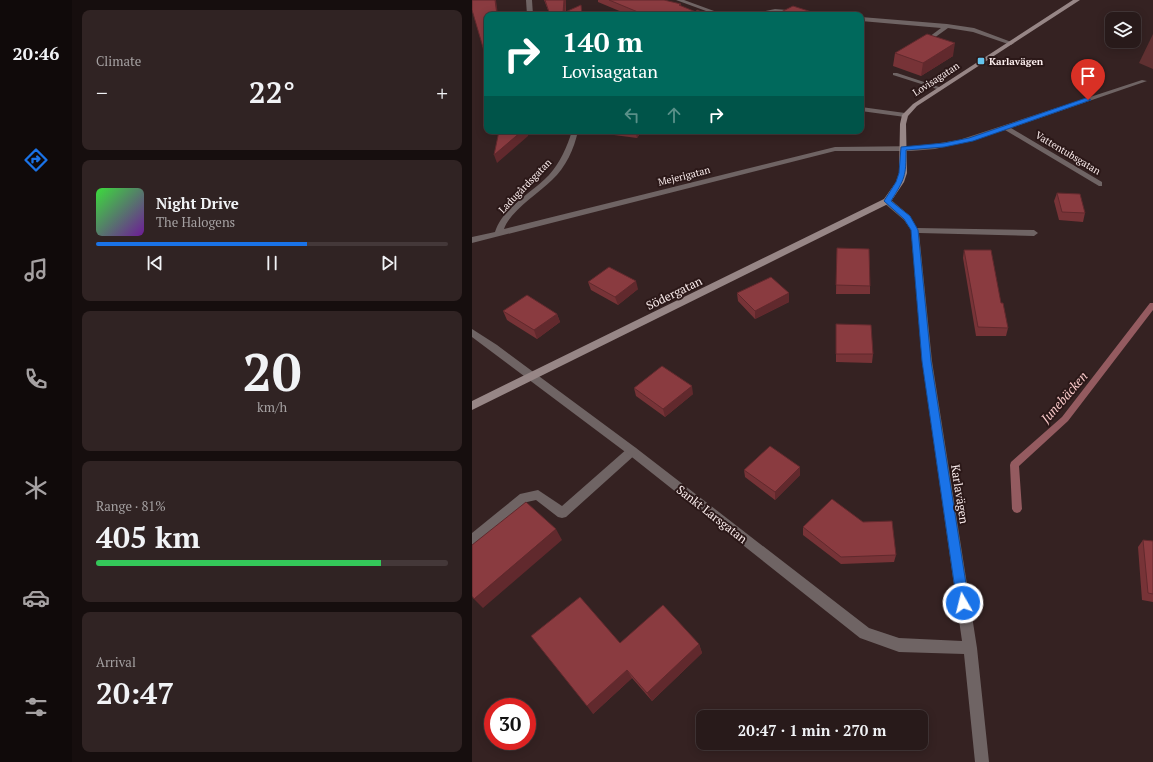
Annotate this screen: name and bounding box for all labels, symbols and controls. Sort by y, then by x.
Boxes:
map controls [1105,12,1141,48]
button: layers [1105,12,1141,48]
text: 140 m [562,23,643,60]
icon: right [496,28,548,80]
text: 20:46 [13,41,59,65]
text: Climate [96,52,141,70]
place label: Karlavägen [989,55,1044,68]
marker: Karlavägen [976,56,986,66]
text: Lovisagatan [562,59,658,83]
street label: Lovisagatan [910,59,962,99]
pin [1071,59,1105,100]
icon: arrive [1077,65,1099,87]
text: 22° [249,72,295,112]
text: − [96,78,108,107]
text: + [436,78,448,107]
icon: left [621,104,643,126]
icon: ahead [663,104,685,126]
icon: right [705,104,727,126]
street label: Vattentubsgatan [1033,128,1103,178]
icon: directions [22,146,50,174]
street label: Ladugårdsgatan [496,156,554,216]
street label: Mejerigatan [656,163,712,189]
text: Night Drive [156,193,239,213]
text: The Halogens [156,213,235,231]
icon: previous [144,252,166,274]
icon: pause [261,252,283,274]
icon: next [378,252,400,274]
icon: music [22,256,50,284]
street label: Södergatan [644,273,704,313]
text: 20 [243,337,301,406]
icon: phone [22,365,50,393]
water label: Junebäcken [1036,367,1091,427]
text: km/h [257,398,287,416]
street label: Karlavägen [948,463,972,525]
icon: climate [22,474,50,502]
street label: Sankt Larsgatan [674,482,750,546]
text: Range · 81% [96,497,166,515]
text: 405 km [96,517,200,557]
position arrow [942,582,984,624]
icon: car [22,584,50,612]
text: Arrival [96,653,136,671]
text: 20:47 [96,673,174,713]
icon: filters [22,693,50,721]
speed limit sign: 30 [484,698,536,750]
text: 20:47 · 1 min · 270 m [738,720,886,740]

